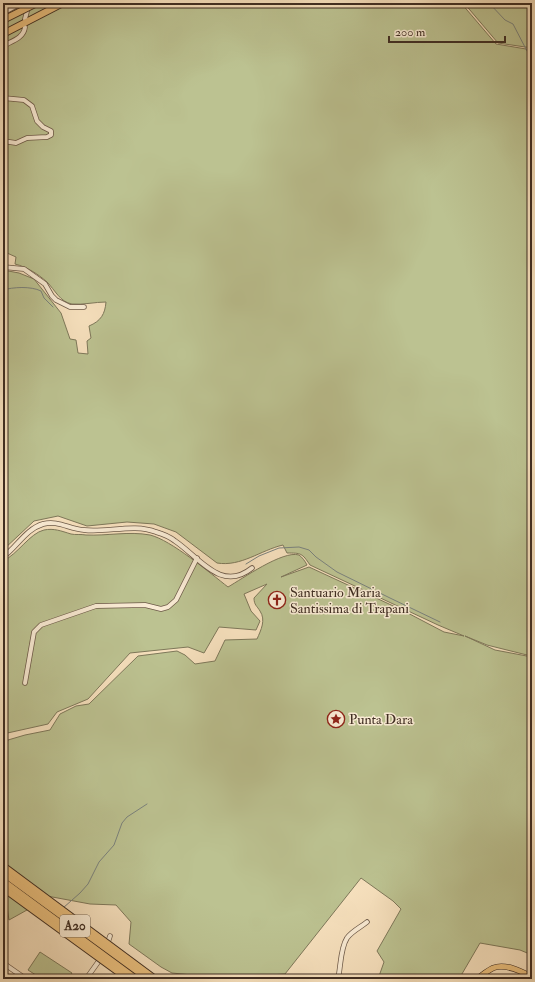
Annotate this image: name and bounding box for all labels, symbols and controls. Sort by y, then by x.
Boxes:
scale bar [389,18,505,44]
text: 200 m [395,25,426,40]
place label: Santuario Maria Santissima di Trapani [290,584,409,618]
church icon: Santuario Maria Santissima di Trapani [267,590,287,610]
place icon: Punta Dara [326,709,346,729]
place label: Punta Dara [349,711,413,728]
road number: A20 [60,915,90,937]

